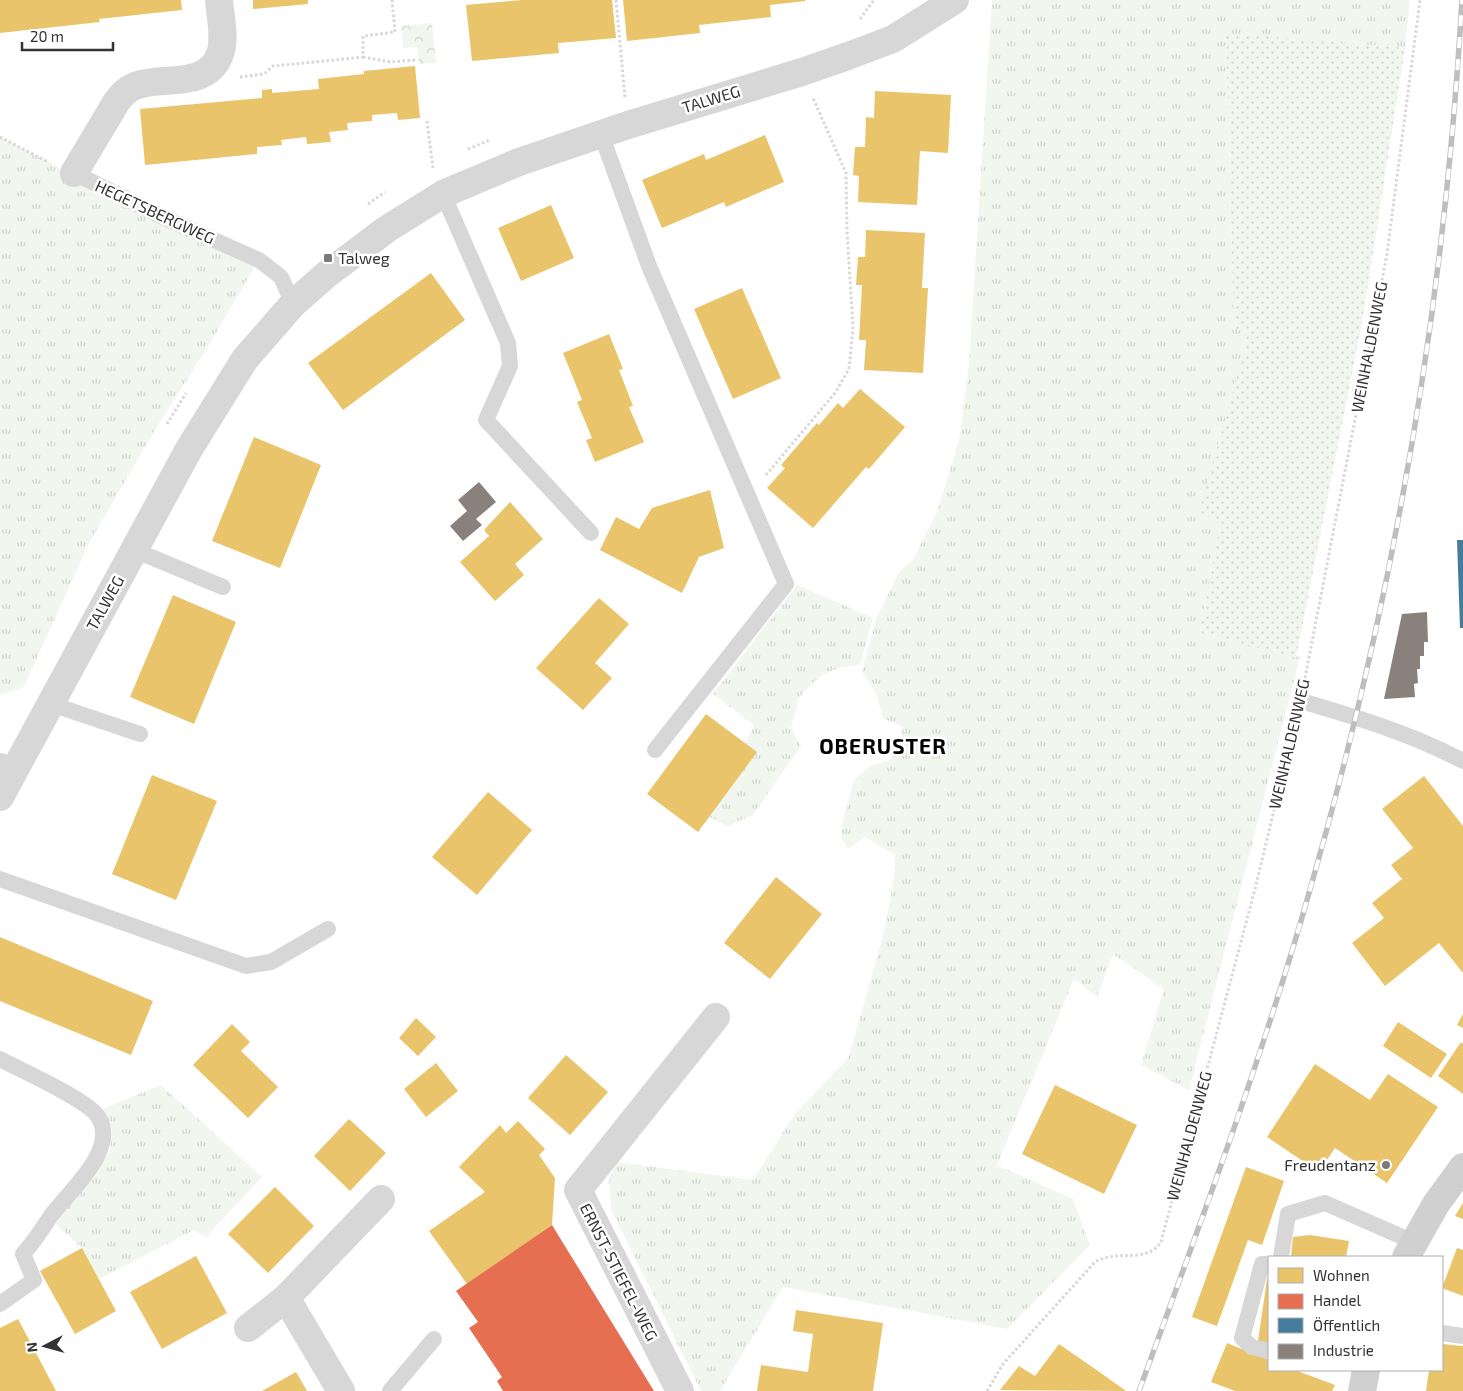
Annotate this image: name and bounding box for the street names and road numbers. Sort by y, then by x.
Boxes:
street label: TALWEG [679,81,742,116]
street label: HEGETSBERGWEG [92,176,218,248]
street label: WEINHALDENWEG [1346,280,1391,414]
street label: TALWEG [82,572,127,634]
street label: WEINHALDENWEG [1264,677,1313,811]
street label: WEINHALDENWEG [1162,1069,1215,1203]
street label: ERNST-STIEFEL-WEG [576,1200,662,1344]

